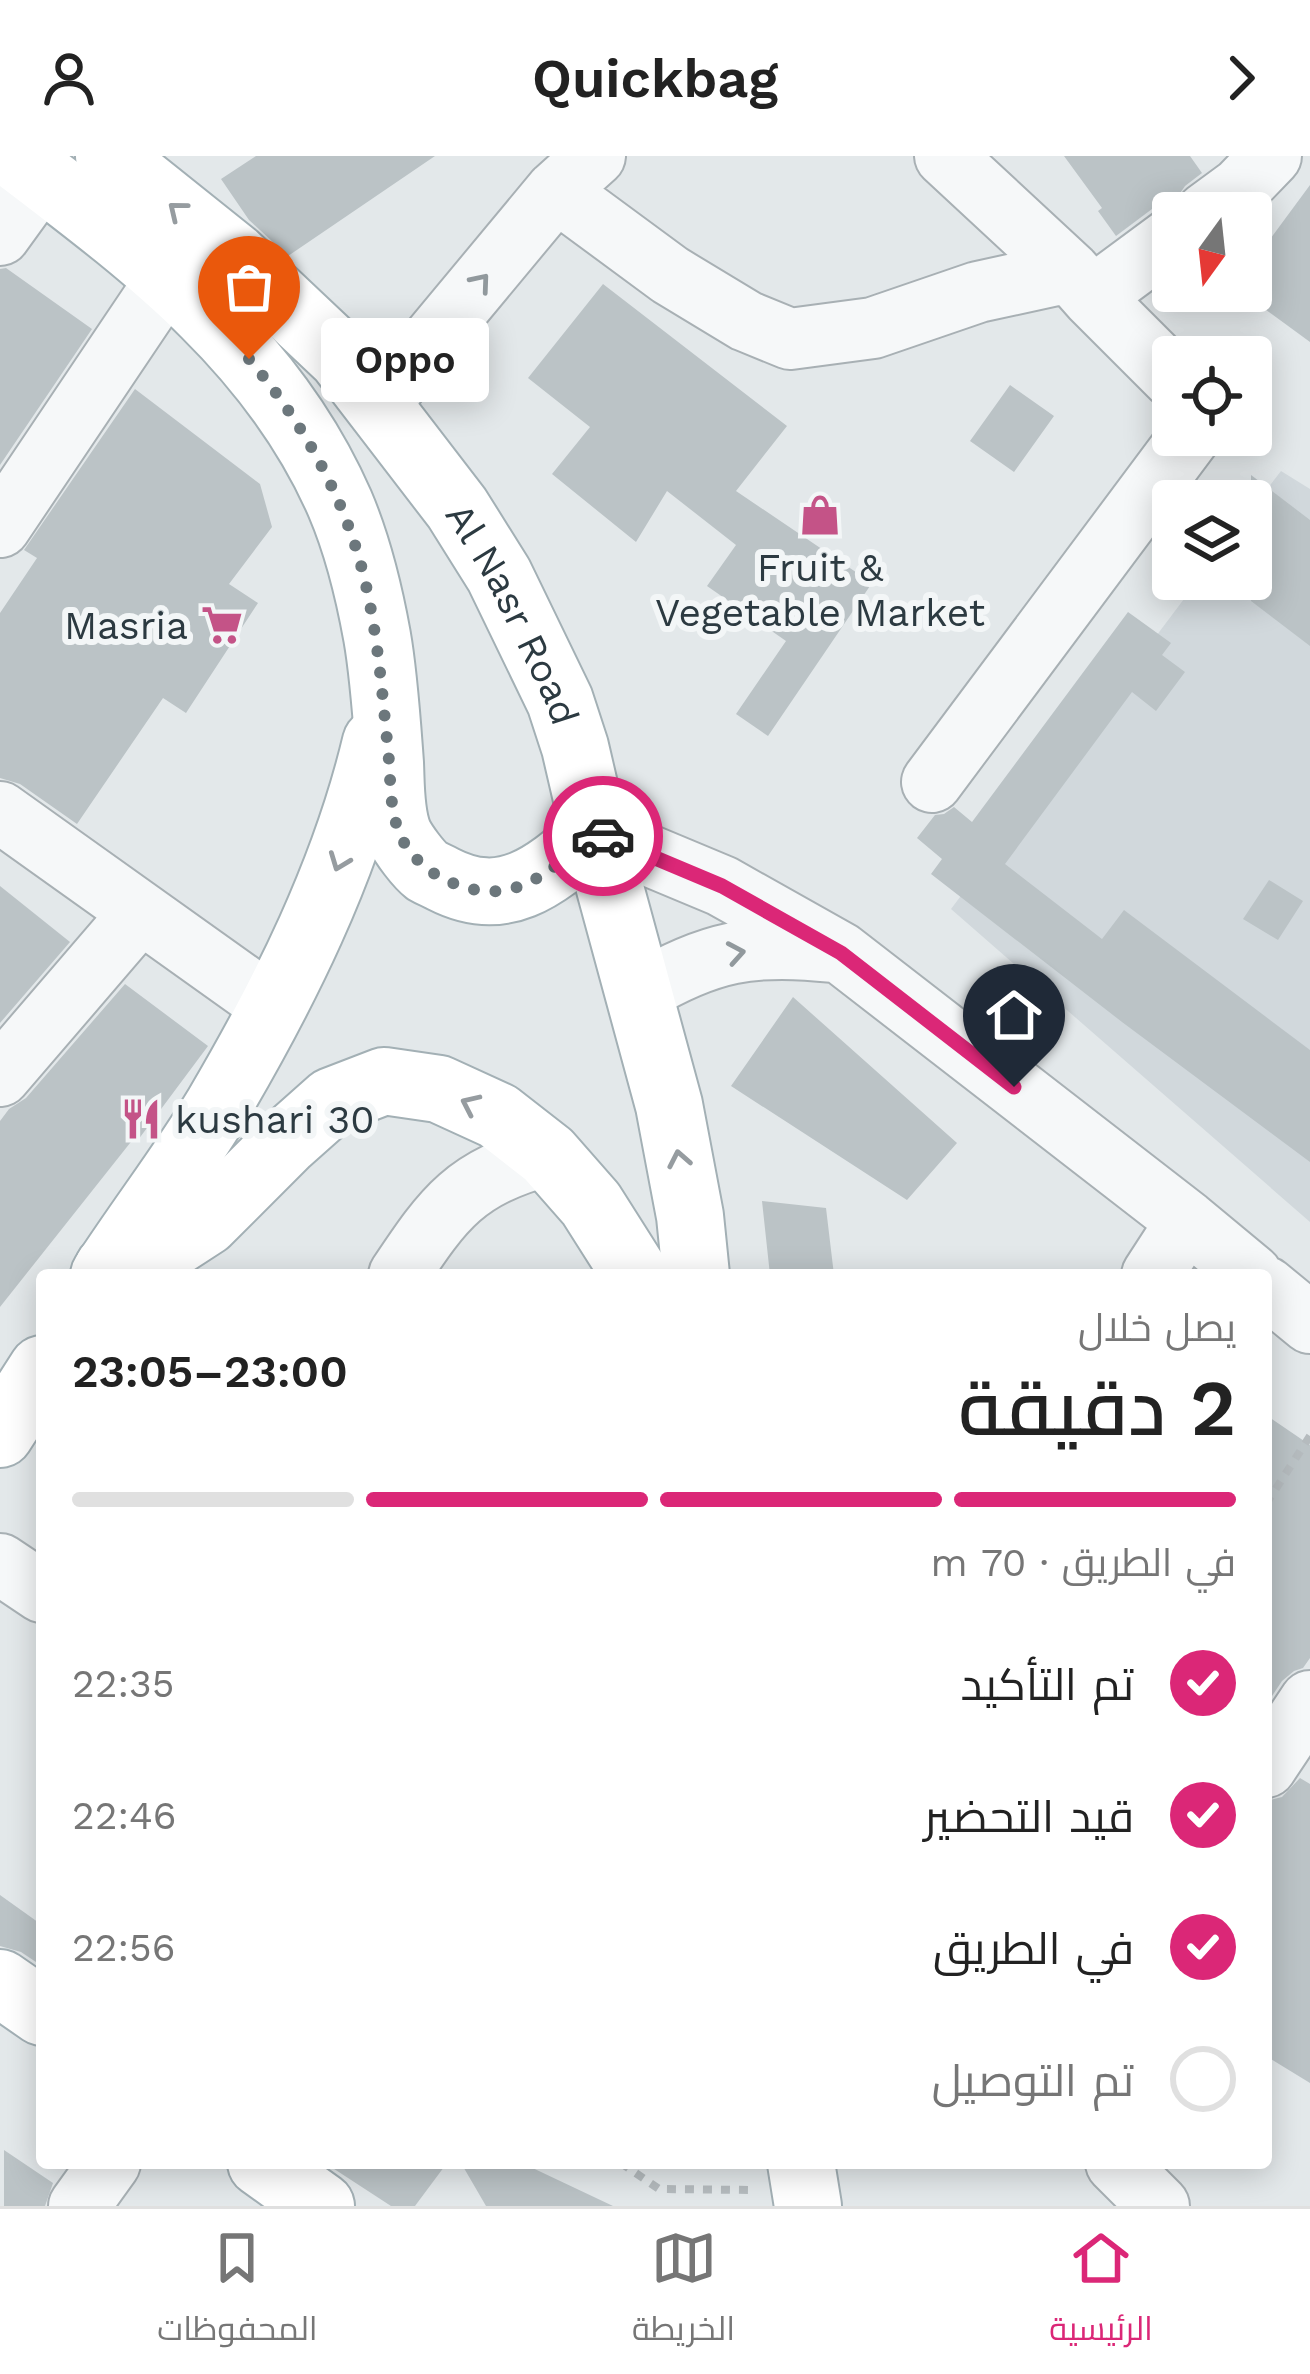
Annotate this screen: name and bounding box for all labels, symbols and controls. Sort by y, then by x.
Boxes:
icon: person [36,45,102,111]
icon: forward [1208,45,1274,111]
text: Quickbag [532,47,778,110]
north arrow [1152,192,1272,312]
map controls [1152,192,1272,600]
one-way arrow [168,203,190,224]
pin [198,236,300,359]
icon: bag [216,254,282,320]
one-way arrow [466,274,488,296]
callout: Oppo [321,317,489,401]
button: locate [1152,336,1272,456]
text: Oppo [354,337,456,382]
button: layers [1152,480,1272,600]
shop icon: Fruit & Vegetable Market [797,492,843,538]
street label: Al Nasr Road [437,495,588,730]
place label: Fruit & Vegetable Market [655,545,985,635]
supermarket icon: Masria [199,602,245,648]
place label: Masria [64,603,188,648]
courier [543,776,663,896]
icon: car [570,803,636,869]
one-way arrow [329,850,354,871]
one-way arrow [726,941,746,967]
pin [963,964,1065,1087]
icon: home [981,982,1047,1048]
one-way arrow [461,1095,482,1118]
restaurant icon: kushari 30 [118,1096,164,1142]
place label: kushari 30 [175,1097,375,1142]
one-way arrow [667,1150,693,1170]
text: يصل خلال [1078,1305,1236,1350]
text: 23:00–23:05 [72,1345,348,1398]
text: 2 دقيقة [958,1362,1236,1454]
text: في الطريق · 70 m [930,1540,1236,1585]
icon: check [1170,1650,1236,1716]
text: تم التأكيد [961,1658,1134,1711]
text: 22:35 [72,1661,174,1706]
icon: check [1170,1782,1236,1848]
text: قيد التحضير [924,1790,1134,1843]
text: 22:46 [72,1793,177,1838]
icon: check [1170,1914,1236,1980]
text: في الطريق [933,1922,1134,1975]
text: 22:56 [72,1925,175,1970]
text: تم التوصيل [932,2054,1134,2107]
tab: المحفوظات [157,2225,318,2359]
tab: الخريطة [632,2225,735,2359]
tab: الرئيسية [1049,2225,1153,2359]

